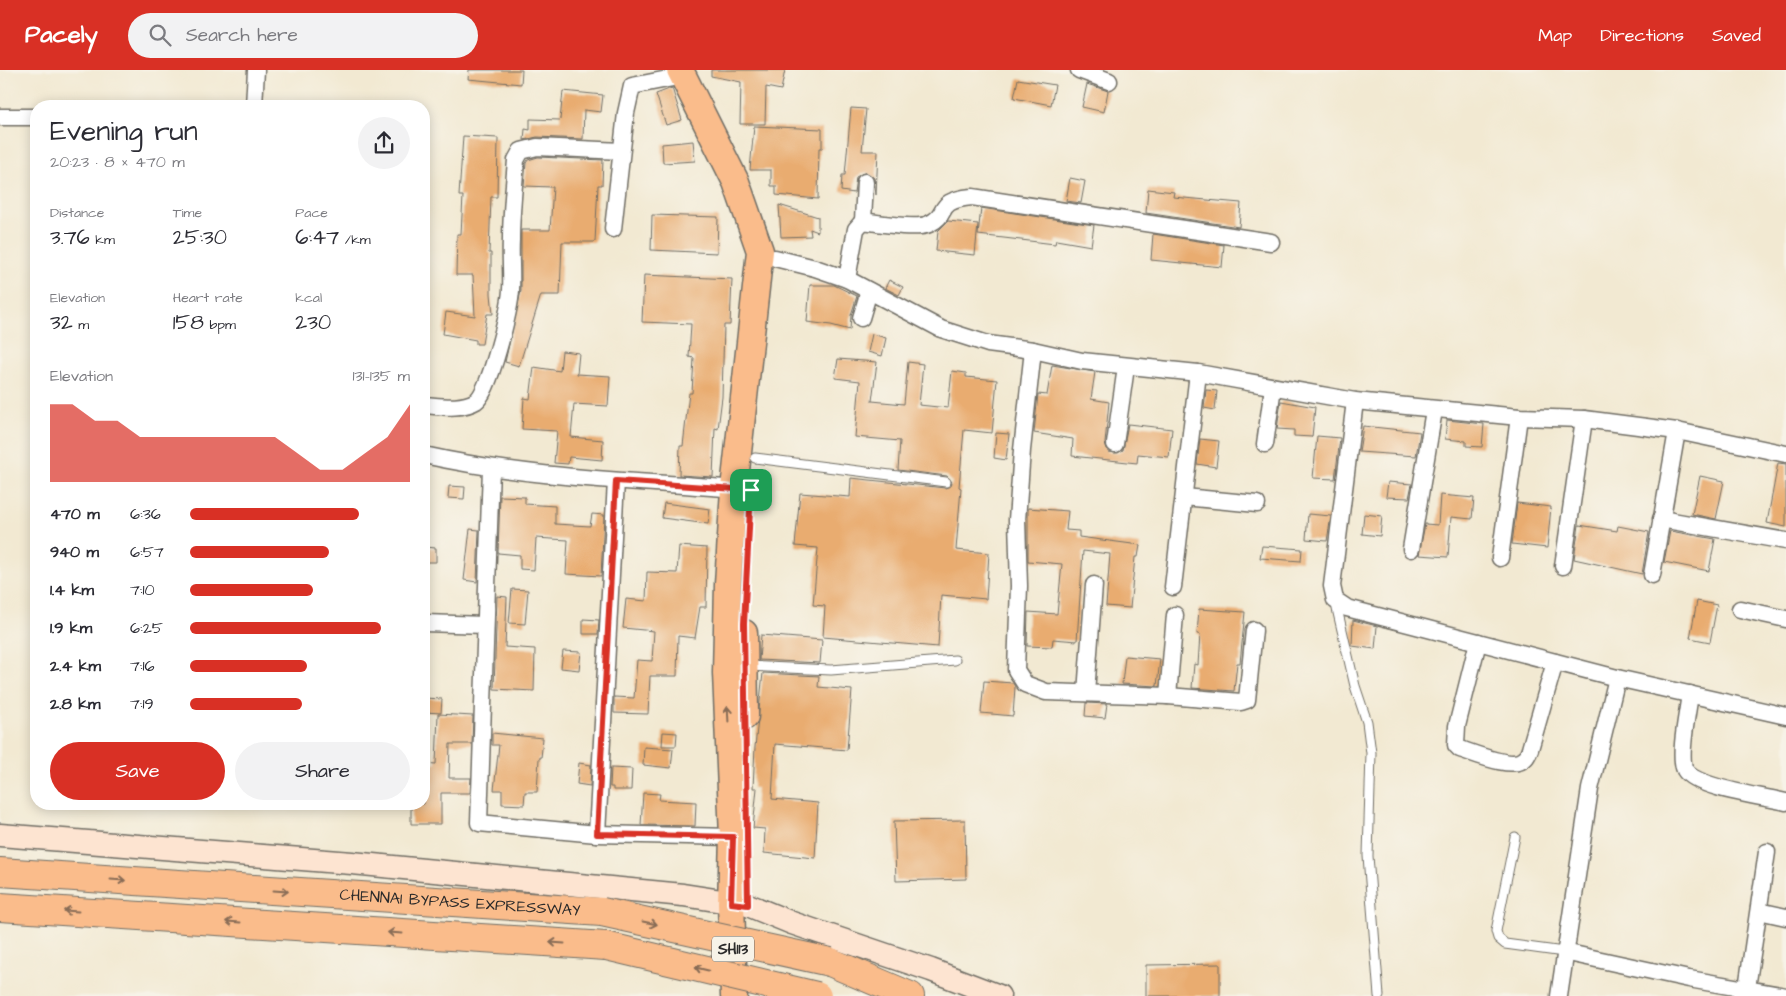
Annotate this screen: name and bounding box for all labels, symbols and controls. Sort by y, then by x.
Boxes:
search box [128,13,478,58]
text: Pacely [25,18,98,52]
icon: search [146,21,174,49]
text: Search here [186,22,298,49]
text: Map [1538,23,1572,48]
text: Directions [1600,23,1684,48]
text: Saved [1712,23,1761,48]
text: Evening run [50,112,198,151]
button: share [358,117,410,169]
text: 20:23 · 8 × 470 m [50,151,185,173]
text: Distance [50,203,104,223]
text: Time [173,203,202,223]
text: Pace [295,203,328,223]
text: 3.76 [50,223,90,252]
text: 25:30 [173,223,227,252]
text: 6:47 [295,223,339,252]
text: km [90,230,115,250]
text: /km [339,230,371,250]
text: Elevation [50,288,105,308]
text: Heart rate [173,288,243,308]
text: kcal [295,288,322,308]
text: 32 [50,308,73,337]
text: 158 [173,308,204,337]
text: 230 [295,308,331,337]
text: m [73,315,89,335]
text: bpm [204,315,236,335]
text: Elevation [50,365,113,387]
text: 131–135 m [352,365,410,387]
pin [730,469,772,511]
icon: arrive [737,476,765,504]
text: 470 m [50,503,100,525]
text: 6:36 [130,503,161,525]
text: 940 m [50,541,99,563]
text: 6:57 [130,541,164,563]
text: 1.4 km [50,579,94,601]
text: 7:10 [130,579,155,601]
text: 1.9 km [50,617,92,639]
text: 6:25 [130,617,163,639]
text: 2.4 km [50,655,101,677]
text: 7:16 [130,655,155,677]
text: 2.8 km [50,693,100,715]
text: 7:19 [130,693,154,715]
one-way arrow [723,706,732,722]
button: Save [50,742,225,800]
button: Share [235,742,410,800]
one-way arrow [110,875,126,885]
street label: CHENNAI BYPASS EXPRESSWAY [339,884,582,922]
one-way arrow [272,887,288,896]
one-way arrow [63,907,79,916]
one-way arrow [225,918,241,927]
one-way arrow [642,918,658,928]
one-way arrow [387,928,403,937]
road number: SH113 [712,936,754,962]
one-way arrow [549,939,565,948]
one-way arrow [694,964,710,973]

